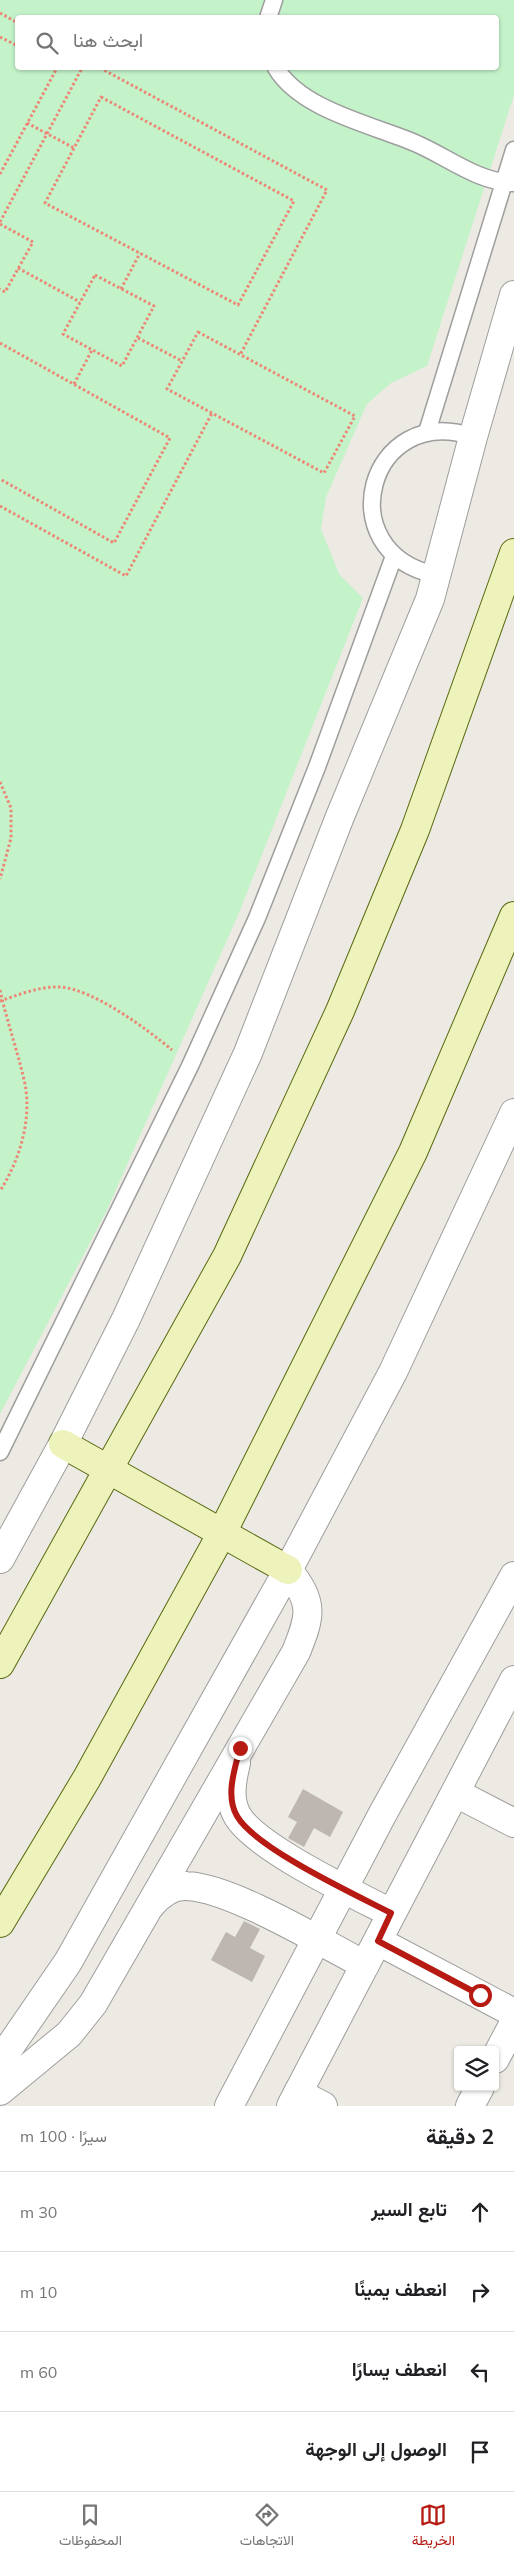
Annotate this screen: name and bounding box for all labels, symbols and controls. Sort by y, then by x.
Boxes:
search box [15,15,499,70]
text: ابحث هنا [73,28,143,52]
icon: search [33,29,61,57]
route end [229,1737,252,1760]
route start [469,1984,492,2007]
map controls [454,2046,499,2091]
button: layers [454,2046,499,2091]
text: 2 دقيقة [426,2123,494,2149]
text: سيرًا · 100 m [20,2126,107,2146]
text: تابع السير [371,2197,447,2221]
icon: ahead [466,2198,494,2226]
text: 30 m [20,2202,57,2222]
text: انعطف يمينًا [354,2277,447,2301]
icon: right [466,2278,494,2306]
text: 10 m [20,2282,57,2302]
text: انعطف يسارًا [352,2357,447,2381]
icon: left [466,2358,494,2386]
text: 60 m [20,2362,57,2382]
text: الوصول إلى الوجهة [305,2437,447,2461]
icon: arrive [466,2438,494,2466]
tab: المحفوظات [59,2501,122,2553]
tab: الاتجاهات [240,2501,294,2553]
tab: الخريطة [412,2501,455,2553]

